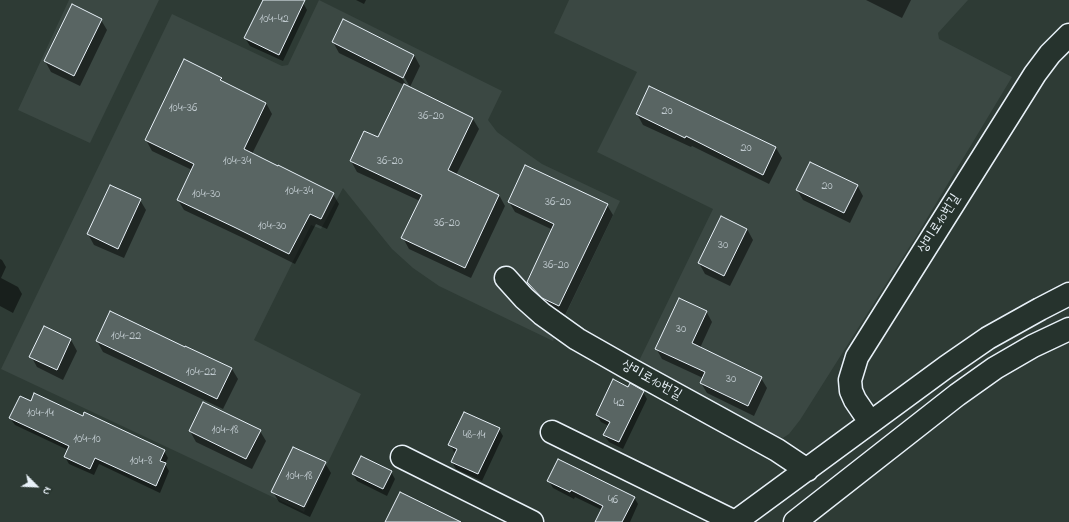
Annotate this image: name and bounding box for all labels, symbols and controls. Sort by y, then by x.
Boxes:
house number: 104-42 [259,13,289,27]
house number: 104-36 [169,102,197,116]
house number: 20 [661,105,673,119]
house number: 36-20 [418,110,444,124]
house number: 20 [740,142,752,156]
house number: 104-34 [223,155,251,169]
house number: 36-20 [377,155,403,169]
house number: 20 [821,180,833,194]
house number: 104-34 [285,185,313,199]
house number: 104-30 [192,188,220,202]
street label: 상미로10번길 [915,191,965,257]
house number: 36-20 [545,196,571,210]
house number: 36-20 [434,217,460,231]
house number: 104-30 [258,220,286,234]
house number: 30 [718,239,728,253]
house number: 36-20 [543,259,569,273]
house number: 30 [676,323,686,337]
house number: 104-22 [111,330,141,344]
street label: 상미로10번길 [618,357,684,405]
house number: 104-22 [186,366,216,380]
house number: 30 [726,373,736,387]
house number: 42 [614,397,624,411]
house number: 104-14 [26,407,54,421]
house number: 104-18 [212,424,238,438]
house number: 48-14 [463,429,485,443]
house number: 104-10 [73,433,101,447]
house number: 104-8 [130,455,152,469]
north arrow [16,466,56,506]
house number: 104-18 [286,470,312,484]
text: N [38,484,56,498]
house number: 46 [608,494,618,508]

